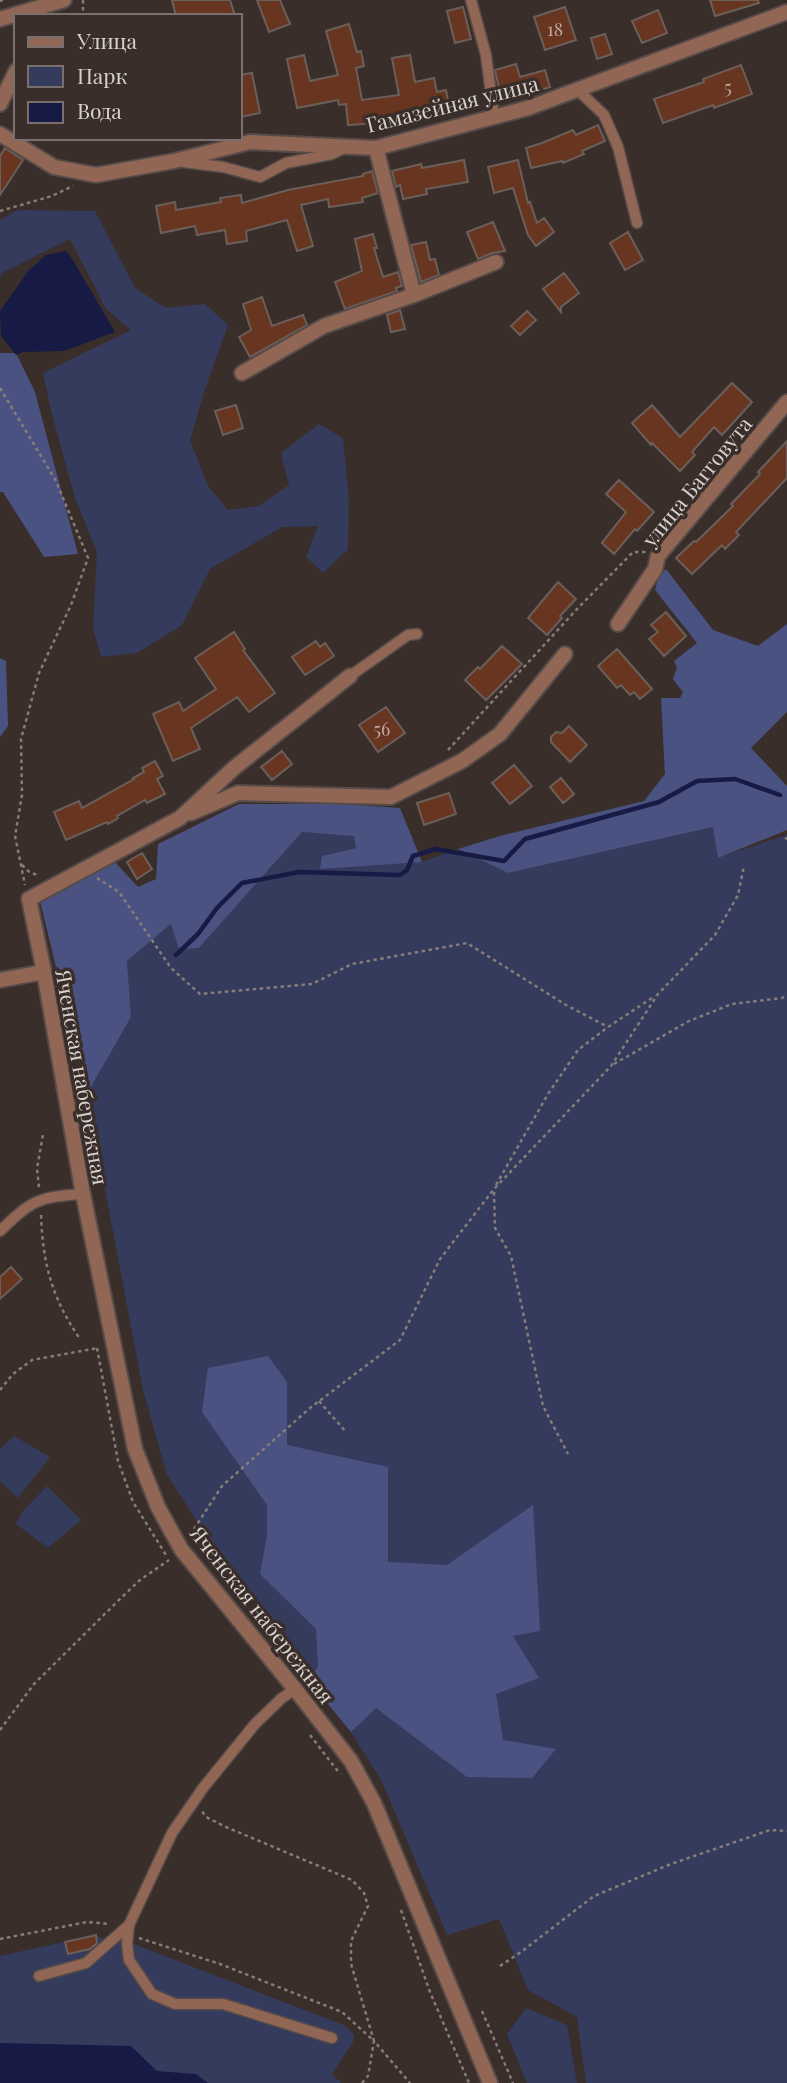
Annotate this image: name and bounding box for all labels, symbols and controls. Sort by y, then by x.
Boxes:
legend [14,14,242,140]
house number: 18 [547,17,563,41]
text: Улица [76,26,138,54]
text: Парк [77,61,127,89]
street label: Гамазейная улица [363,68,542,138]
house number: 5 [724,75,732,99]
text: Вода [77,96,122,124]
street label: улица Багговута [634,410,758,553]
house number: 56 [374,717,390,741]
street label: Яченская набережная [50,966,116,1187]
street label: Яченская набережная [184,1519,341,1709]

